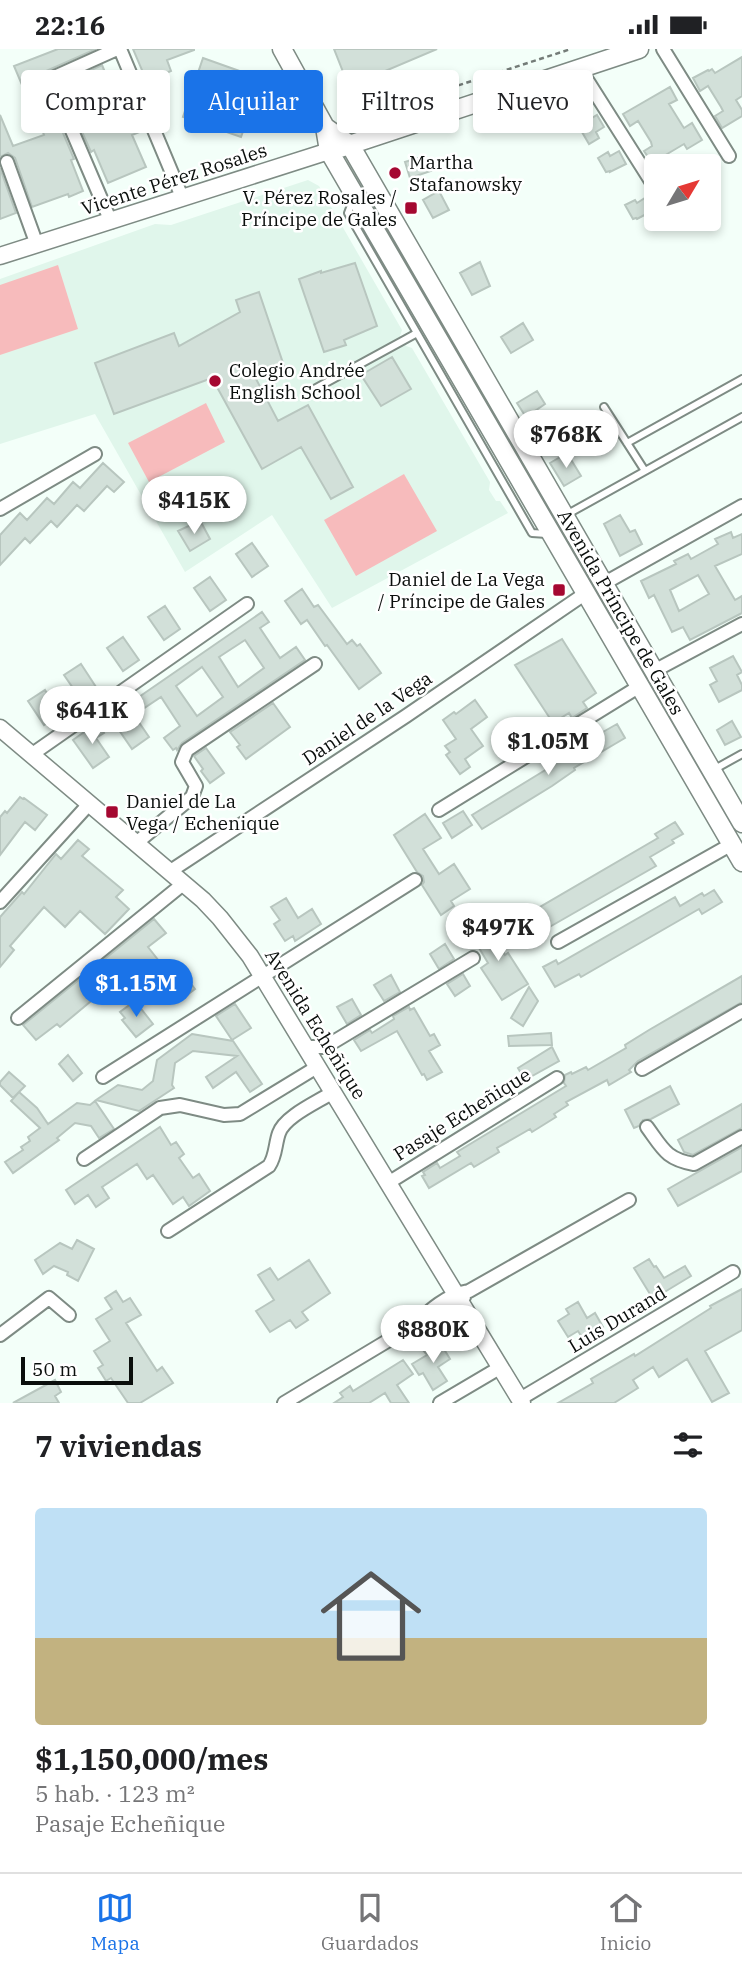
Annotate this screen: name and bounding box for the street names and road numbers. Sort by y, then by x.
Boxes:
street label: Vicente Pérez Rosales [78,138,270,220]
street label: Avenida Príncipe de Gales [552,505,690,719]
street label: Daniel de la Vega [298,666,436,770]
street label: Avenida Echeñique [260,945,372,1103]
street label: Pasaje Echeñique [389,1062,535,1166]
street label: Luis Durand [564,1280,670,1358]

